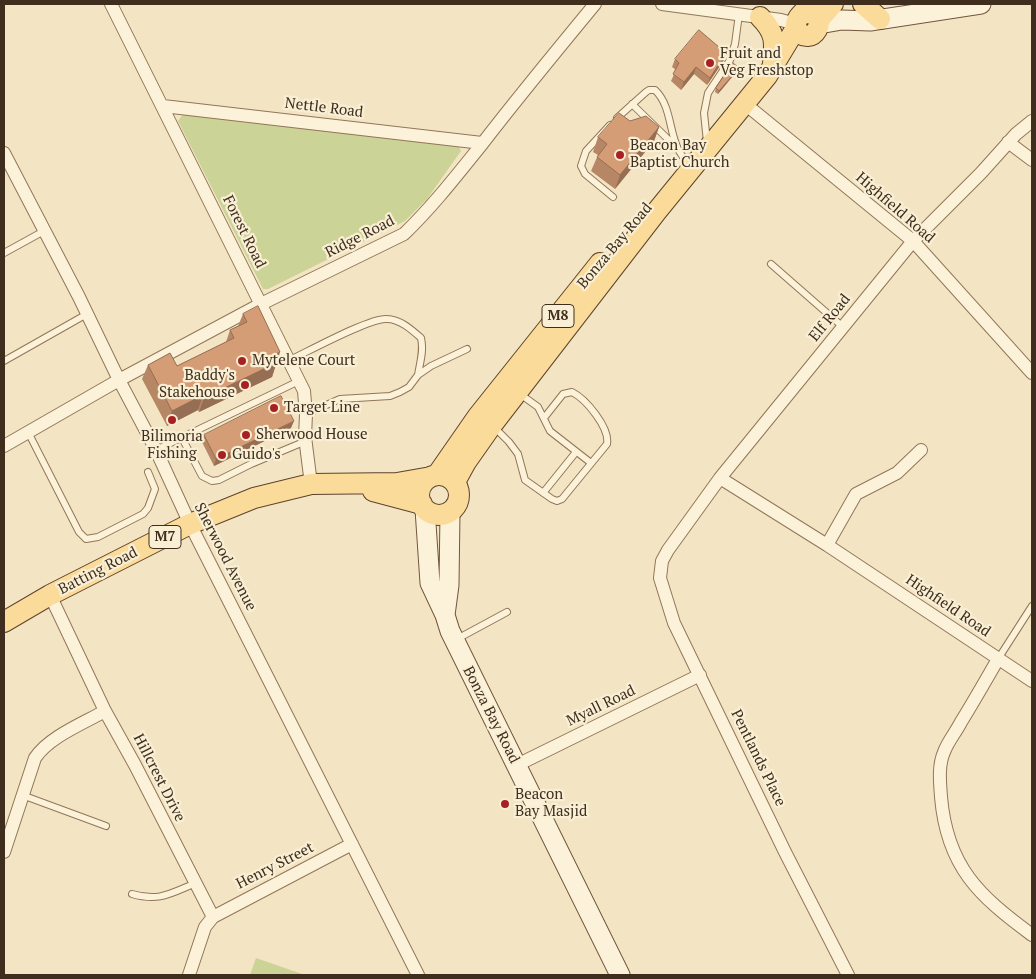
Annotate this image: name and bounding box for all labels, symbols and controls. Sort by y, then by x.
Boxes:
place label: Fruit and Veg Freshstop [720,45,814,80]
marker: Fruit and Veg Freshstop [704,57,716,69]
street label: Nettle Road [284,94,364,122]
place label: Beacon Bay Baptist Church [630,137,730,172]
marker: Beacon Bay Baptist Church [614,149,626,161]
street label: Highfield Road [852,169,938,247]
street label: Forest Road [219,193,269,271]
street label: Bonza Bay Road [574,199,656,293]
street label: Ridge Road [323,212,397,262]
street label: Elf Road [806,291,854,345]
road number: M8 [542,304,574,328]
place label: Mytelene Court [252,352,355,370]
marker: Mytelene Court [236,355,248,367]
place label: Baddy's Stakehouse [159,367,235,402]
marker: Baddy's Stakehouse [239,379,251,391]
place label: Target Line [284,399,360,417]
marker: Target Line [268,402,280,414]
marker: Bilimoria Fishing [166,414,178,426]
place label: Sherwood House [256,426,367,444]
place label: Bilimoria Fishing [141,428,203,463]
marker: Sherwood House [240,429,252,441]
place label: Guido's [232,446,281,464]
marker: Guido's [216,449,228,461]
street label: Sherwood Avenue [190,500,260,614]
road number: M7 [149,526,181,548]
street label: Batting Road [55,543,141,599]
street label: Highfield Road [902,571,994,641]
street label: Bonza Bay Road [459,663,523,767]
street label: Myall Road [564,682,638,730]
street label: Pentlands Place [727,707,789,809]
street label: Hillcrest Drive [129,731,189,825]
place label: Beacon Bay Masjid [515,786,587,821]
marker: Beacon Bay Masjid [499,798,511,810]
street label: Henry Street [233,839,317,893]

